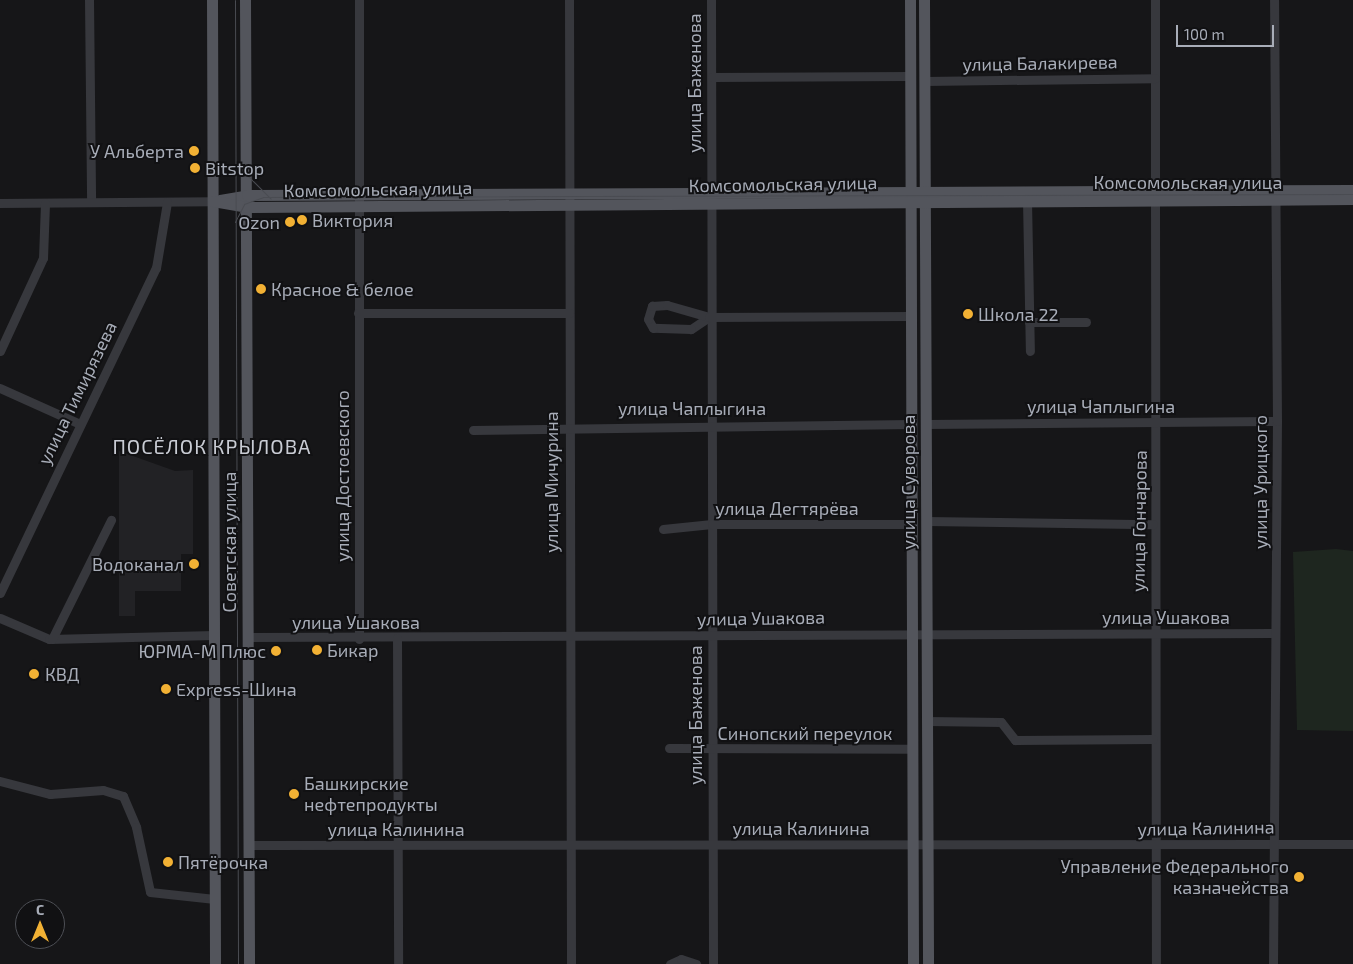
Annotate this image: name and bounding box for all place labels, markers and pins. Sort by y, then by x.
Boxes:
place label: У Альберта [90,140,184,162]
marker: У Альберта [188,145,200,157]
place label: Bitstop [205,157,264,179]
marker: Bitstop [189,162,201,174]
place label: Виктория [312,209,393,231]
place label: Ozon [238,211,280,233]
marker: Виктория [296,214,308,226]
marker: Ozon [284,216,296,228]
place label: Красное & белое [271,278,414,300]
marker: Красное & белое [255,283,267,295]
place label: Школа 22 [978,303,1059,325]
marker: Школа 22 [962,308,974,320]
place label: Водоканал [92,553,184,575]
marker: Водоканал [188,558,200,570]
place label: Бикар [327,639,378,661]
place label: ЮРМА-М Плюс [139,640,266,662]
marker: Бикар [311,644,323,656]
marker: ЮРМА-М Плюс [270,645,282,657]
place label: КВД [45,663,79,685]
marker: КВД [27,667,41,681]
place label: Express-Шина [176,678,297,700]
marker: Express-Шина [160,683,172,695]
place label: Башкирские нефтепродукты [304,773,438,816]
marker: Башкирские нефтепродукты [288,788,300,800]
place label: Пятёрочка [178,851,268,873]
marker: Пятёрочка [162,856,174,868]
place label: Управление Федерального казначейства [1060,856,1289,899]
marker: Управление Федерального казначейства [1293,871,1305,883]

